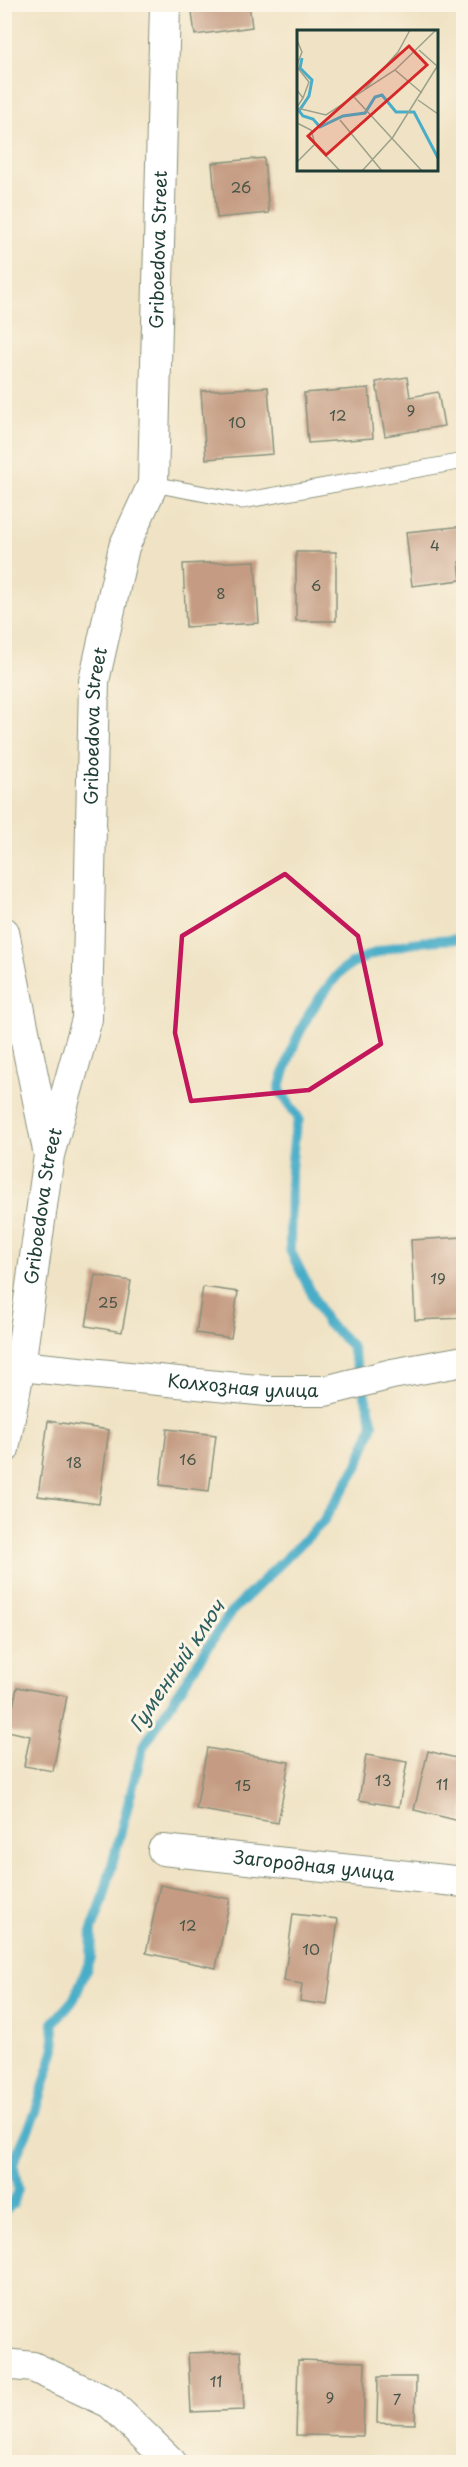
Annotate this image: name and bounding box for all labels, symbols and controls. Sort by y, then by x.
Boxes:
inset map [297,30,438,171]
street label: Griboedova Street [142,170,173,329]
house number: 26 [231,175,251,198]
house number: 9 [407,398,415,421]
house number: 12 [329,403,347,426]
house number: 10 [228,410,246,433]
house number: 4 [430,533,440,556]
house number: 6 [311,573,321,596]
house number: 8 [216,581,226,604]
street label: Griboedova Street [76,644,113,805]
street label: Griboedova Street [16,1124,68,1286]
house number: 19 [430,1266,446,1289]
house number: 25 [98,1290,118,1313]
street label: Колхозная улица [166,1366,319,1403]
house number: 16 [179,1447,197,1470]
house number: 18 [66,1450,82,1473]
water label: Гуменный ключ [121,1592,233,1737]
house number: 13 [375,1768,391,1791]
house number: 11 [436,1772,448,1795]
house number: 15 [235,1773,251,1796]
street label: Загородная улица [232,1843,397,1887]
house number: 12 [179,1913,197,1936]
house number: 10 [302,1937,320,1960]
house number: 11 [210,2369,222,2392]
house number: 9 [326,2385,334,2408]
house number: 7 [393,2387,402,2410]

